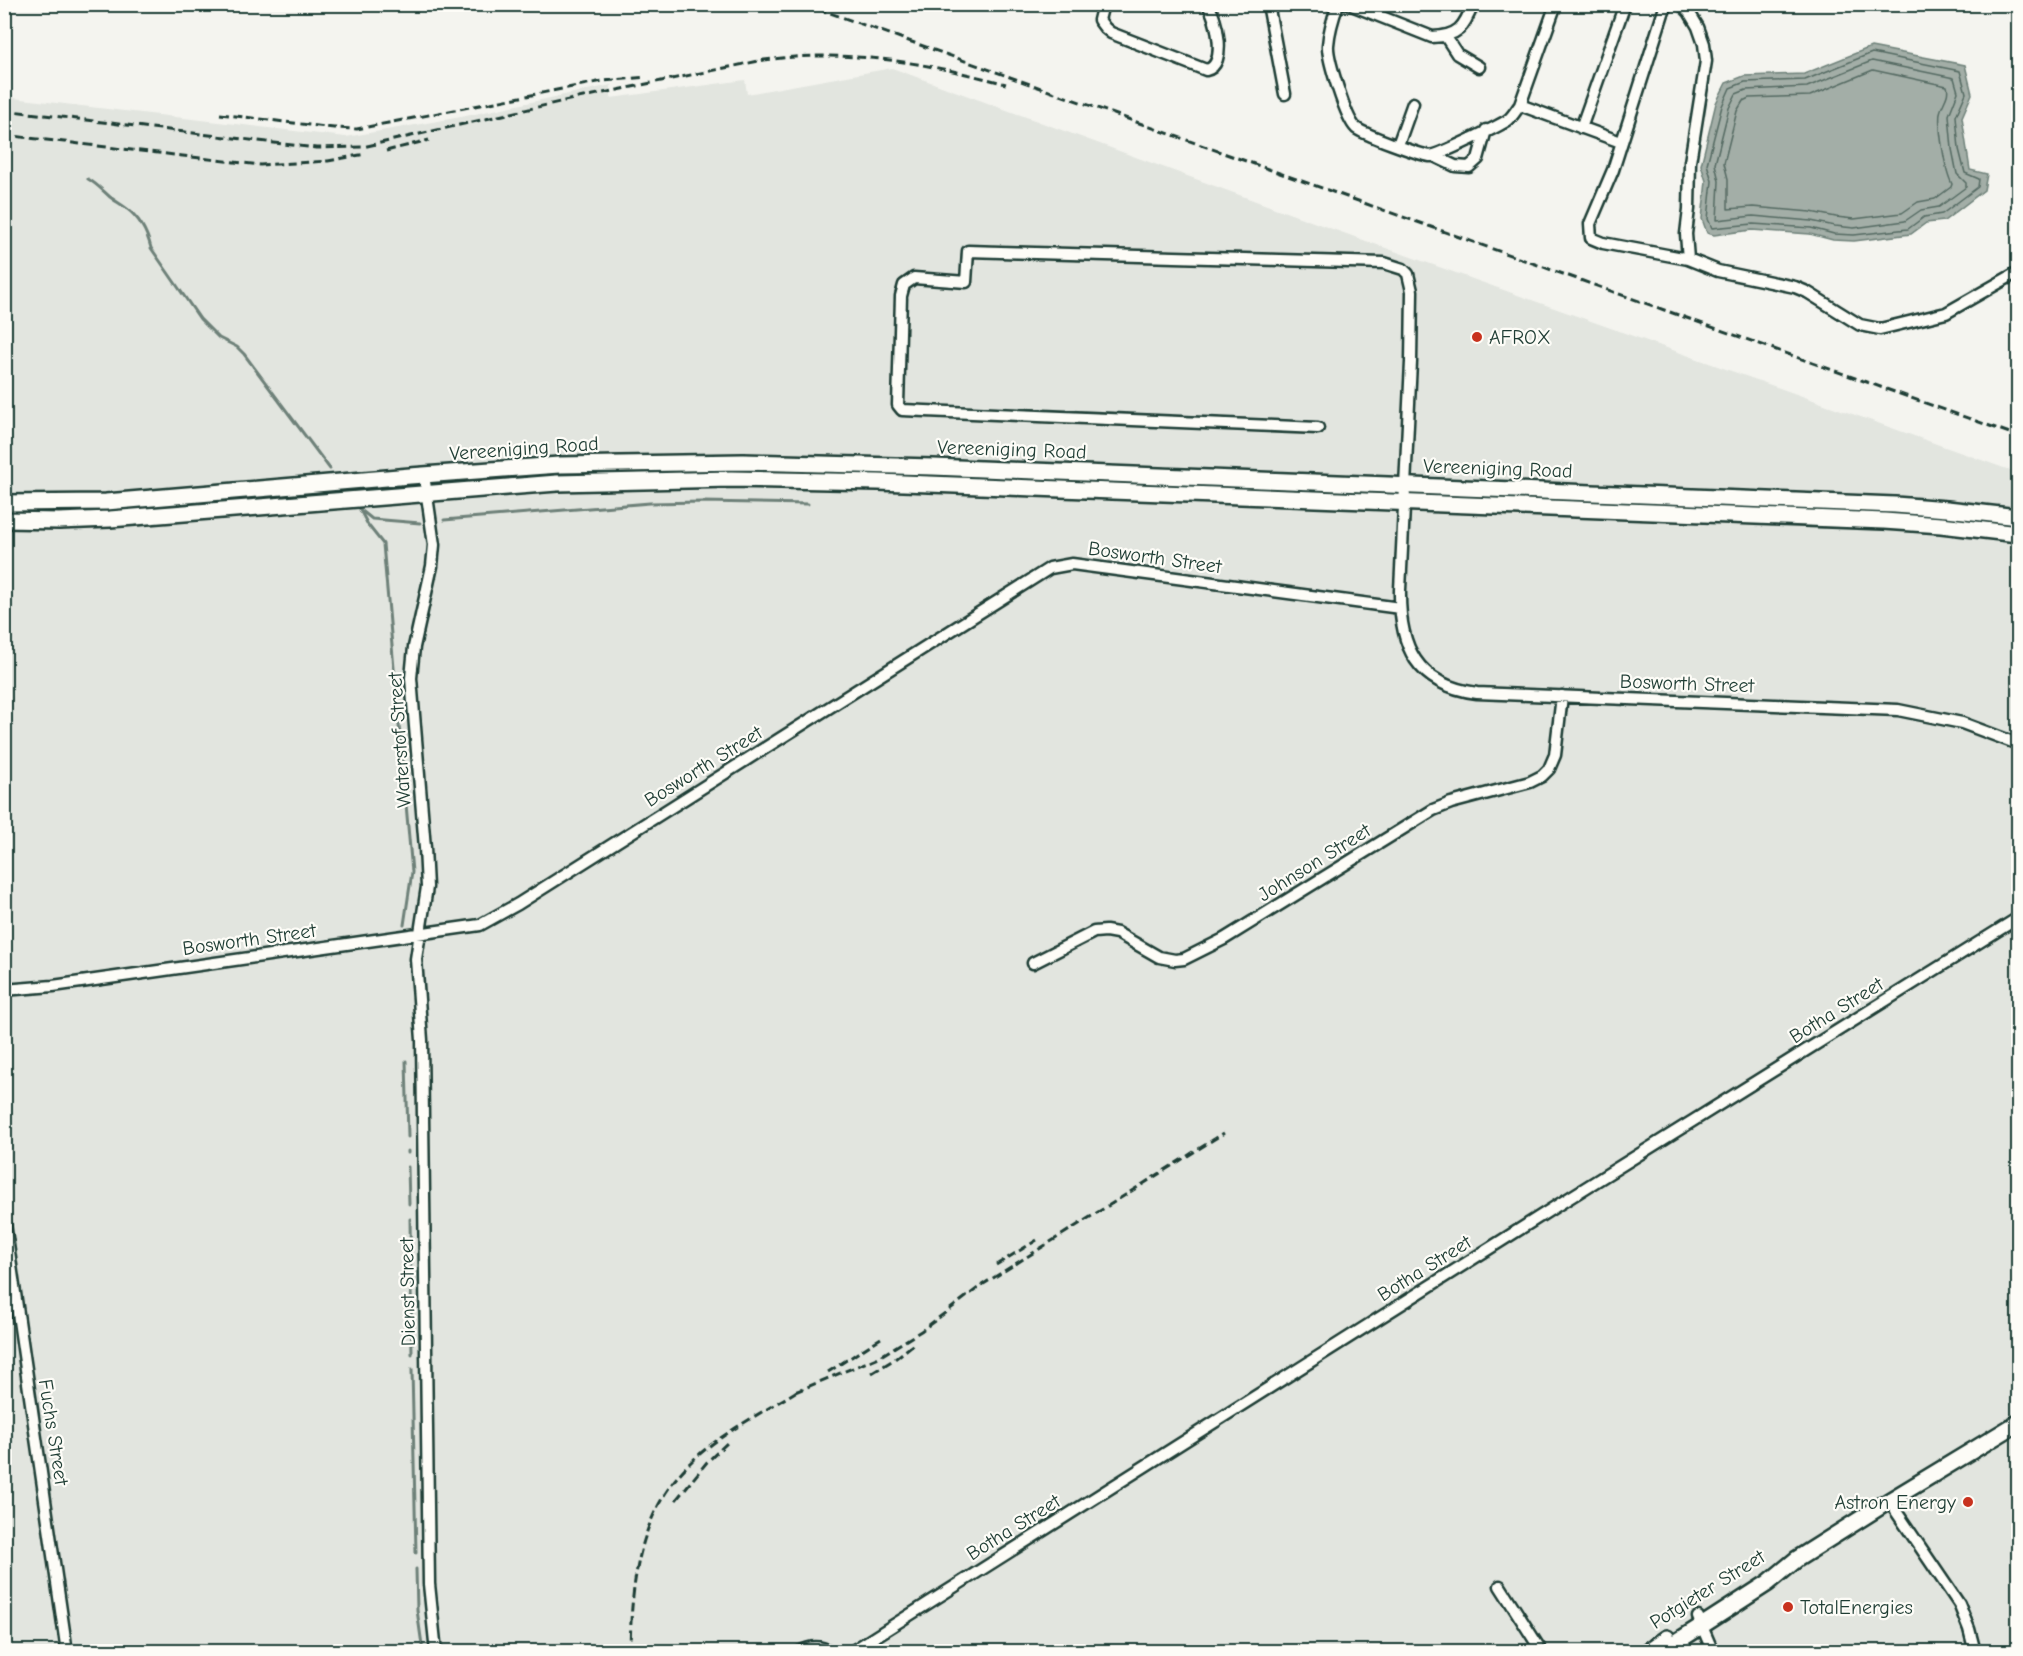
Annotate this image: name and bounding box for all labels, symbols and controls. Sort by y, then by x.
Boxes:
place label: AFROX [1489,326,1551,349]
marker: AFROX [1470,330,1484,344]
street label: Vereeniging Road [449,432,599,465]
street label: Vereeniging Road [937,435,1087,464]
street label: Vereeniging Road [1423,454,1573,483]
street label: Bosworth Street [1087,537,1224,578]
street label: Waterstof Street [383,670,416,808]
street label: Bosworth Street [1619,670,1756,697]
street label: Bosworth Street [640,720,767,812]
street label: Johnson Street [1254,818,1376,906]
street label: Bosworth Street [181,919,319,960]
street label: Botha Street [1785,972,1889,1048]
street label: Botha Street [1373,1230,1477,1306]
street label: Dienst Street [395,1236,420,1347]
street label: Fuchs Street [34,1377,73,1488]
street label: Botha Street [962,1489,1066,1565]
place label: Astron Energy [1834,1491,1956,1514]
marker: Astron Energy [1961,1495,1975,1509]
street label: Potgieter Street [1646,1544,1770,1634]
place label: TotalEnergies [1800,1596,1913,1619]
marker: TotalEnergies [1781,1600,1795,1614]

